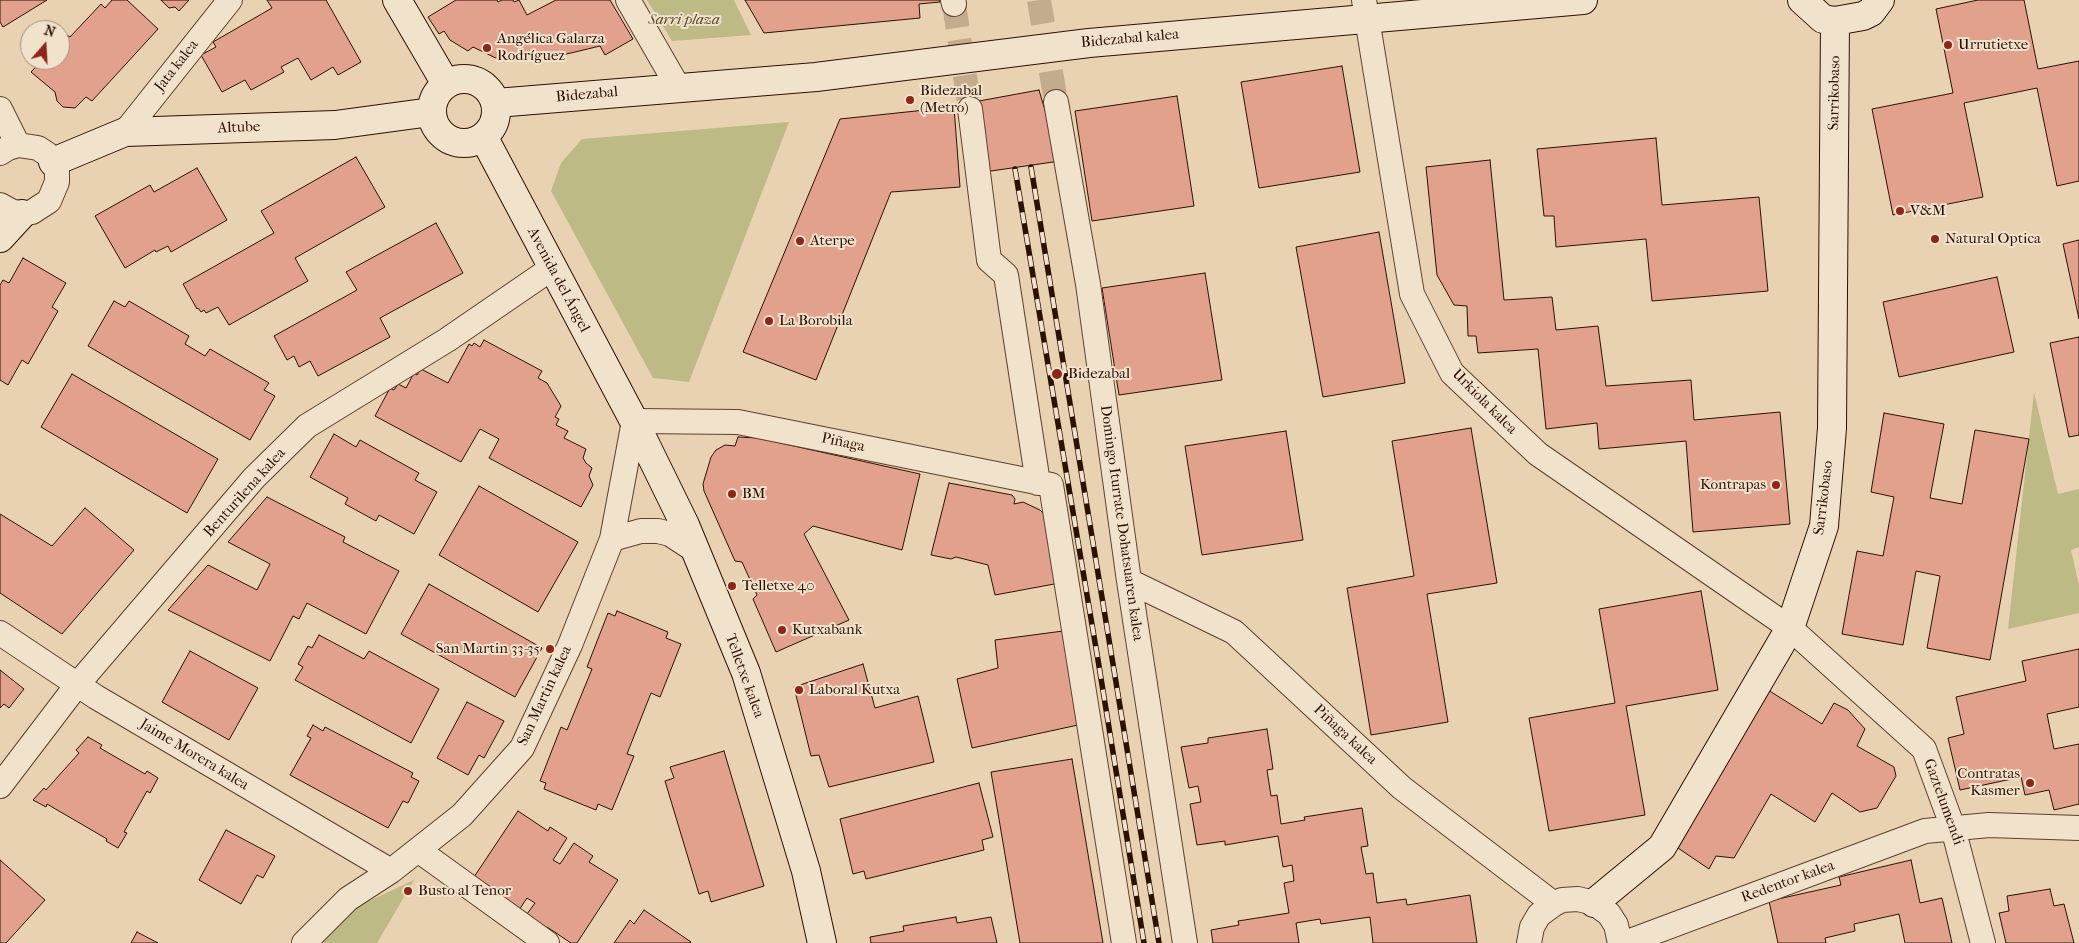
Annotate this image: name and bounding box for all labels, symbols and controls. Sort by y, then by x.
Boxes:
park label: Sarri plaza [648,11,720,29]
north arrow [20,20,70,70]
text: N [42,22,58,41]
street label: Bidezabal kalea [1080,26,1180,52]
place label: Angélica Galarza Rodríguez [497,30,605,65]
place label: Urrutietxe [1958,36,2028,54]
street label: Jata kalea [151,37,203,95]
marker: Urrutietxe [1942,39,1954,51]
marker: Angélica Galarza Rodríguez [481,42,493,54]
street label: Sarrikobaso [1825,55,1845,131]
place label: Bidezabal (Metro) [920,82,982,117]
street label: Bidezabal [555,83,619,107]
marker: Bidezabal (Metro) [904,94,916,106]
street label: Altube [217,118,261,138]
place label: V&M [1910,202,1946,220]
marker: V&M [1894,205,1906,217]
street label: Avenida del Ángel [523,224,593,336]
place label: Natural Optica [1945,230,2041,248]
place label: Aterpe [810,232,855,250]
marker: Natural Optica [1929,233,1941,245]
marker: Aterpe [794,235,806,247]
place label: La Borobila [779,312,853,330]
marker: La Borobila [763,315,775,327]
place label: Bidezabal [1068,365,1130,383]
street label: Urkiola kalea [1448,366,1520,438]
marker: Bidezabal [1050,367,1064,381]
street label: Domingo Iturrate Dohatsuaren kalea [1096,404,1146,642]
street label: Piñaga [820,430,866,456]
street label: Benturilena kalea [200,445,290,541]
street label: Sarrikobaso [1811,460,1837,536]
place label: Kontrapas [1700,476,1766,494]
marker: Kontrapas [1770,479,1782,491]
place label: BM [742,485,765,503]
marker: BM [726,488,738,500]
place label: Telletxe 40 [742,577,814,595]
marker: Telletxe 40 [726,580,738,592]
place label: Kutxabank [792,621,862,639]
marker: Kutxabank [776,624,788,636]
street label: Telletxe kalea [720,631,768,721]
place label: San Martin 33-35 [436,640,540,658]
street label: San Martin kalea [514,643,576,749]
marker: San Martin 33-35 [544,643,556,655]
place label: Laboral Kutxa [809,681,900,699]
marker: Laboral Kutxa [793,684,805,696]
street label: Piñaga kalea [1309,701,1381,769]
street label: Jaime Morera kalea [136,715,252,795]
street label: Gaztelumendi [1919,756,1967,848]
place label: Contratas Kasmer [1957,765,2020,800]
marker: Contratas Kasmer [2024,777,2036,789]
street label: Redentor kalea [1739,857,1837,907]
place label: Busto al Tenor [418,882,511,900]
marker: Busto al Tenor [402,885,414,897]

